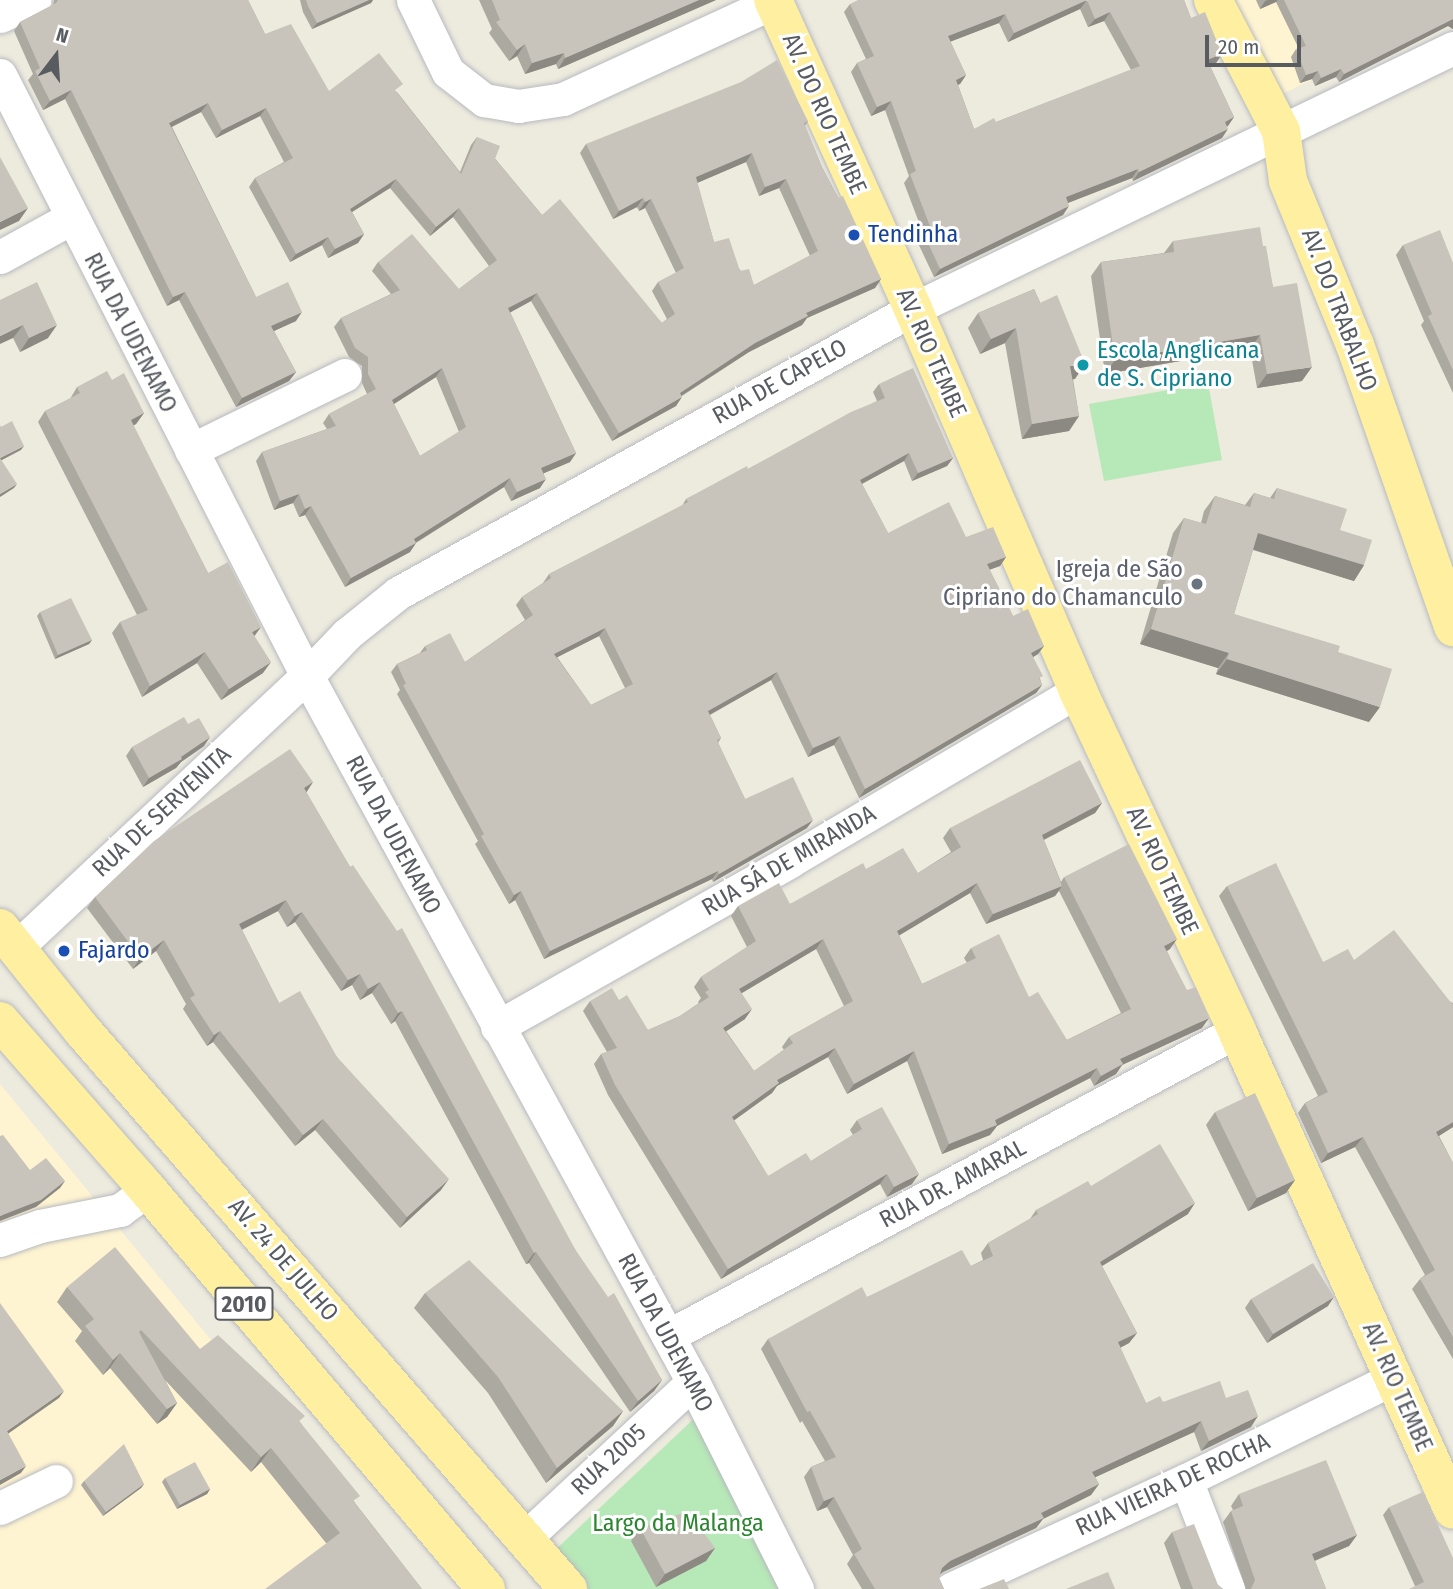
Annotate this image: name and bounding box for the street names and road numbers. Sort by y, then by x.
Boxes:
street label: AV. DO RIO TEMBE [776,29,872,199]
street label: AV. DO TRABALHO [1295,225,1383,395]
street label: RUA DA UDENAMO [77,248,183,418]
street label: AV. RIO TEMBE [890,284,972,422]
street label: RUA DE CAPELO [708,333,852,431]
street label: RUA DE SERVENITA [87,740,237,884]
street label: RUA DA UDENAMO [339,751,447,919]
street label: RUA SÁ DE MIRANDA [697,800,881,922]
street label: AV. RIO TEMBE [1120,802,1204,940]
street label: RUA DR. AMARAL [875,1133,1031,1235]
street label: AV. 24 DE JULHO [222,1193,344,1327]
street label: RUA DA UDENAMO [611,1249,719,1417]
road number: 2010 [214,1284,274,1324]
street label: AV. RIO TEMBE [1356,1318,1438,1456]
street label: RUA 2005 [566,1418,652,1502]
street label: RUA VIEIRA DE ROCHA [1071,1427,1275,1543]

